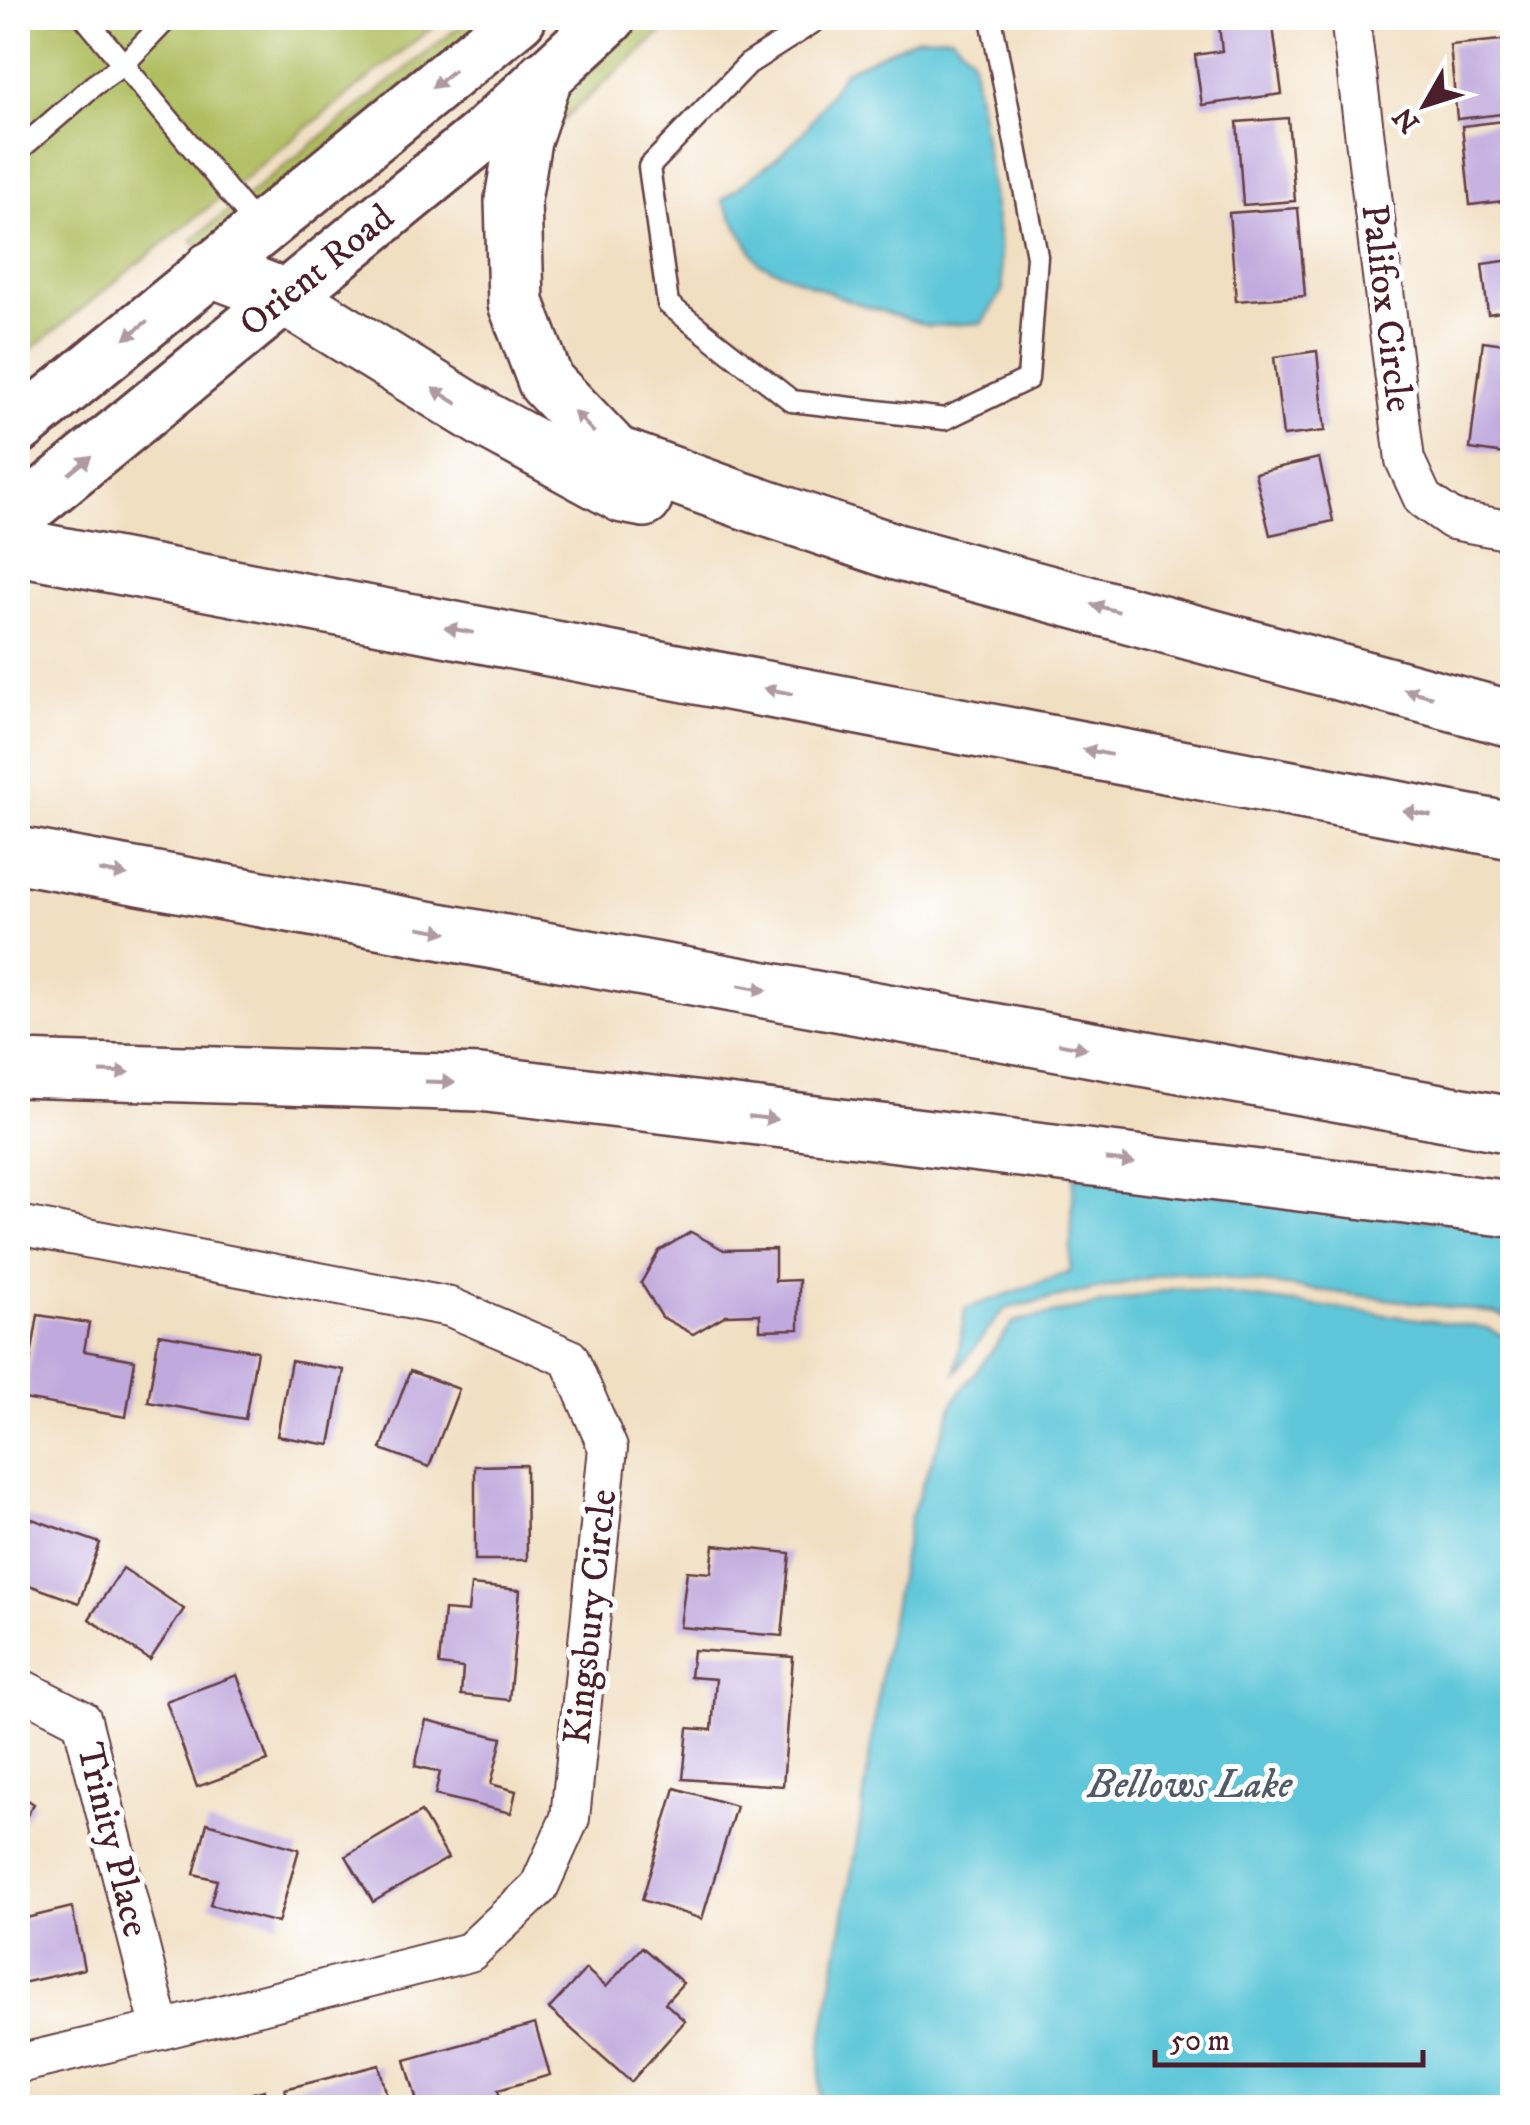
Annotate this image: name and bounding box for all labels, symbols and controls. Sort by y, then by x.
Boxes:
north arrow [1375,55,1475,155]
one-way arrow [431,68,456,89]
text: N [1386,100,1428,140]
street label: Orient Road [230,194,404,348]
street label: Palifox Circle [1349,201,1423,415]
one-way arrow [124,319,149,341]
one-way arrow [431,388,459,405]
one-way arrow [573,410,596,434]
one-way arrow [67,455,92,476]
one-way arrow [1089,600,1120,616]
one-way arrow [443,622,474,638]
one-way arrow [762,683,793,698]
one-way arrow [1403,685,1434,701]
one-way arrow [1081,744,1113,759]
one-way arrow [1401,805,1432,820]
one-way arrow [98,866,130,881]
one-way arrow [418,923,449,939]
one-way arrow [738,981,769,996]
one-way arrow [1058,1039,1089,1054]
one-way arrow [99,1064,131,1080]
one-way arrow [424,1074,456,1090]
one-way arrow [747,1110,779,1126]
one-way arrow [1105,1154,1136,1170]
street label: Kingsbury Circle [554,1487,628,1747]
street label: Trinity Place [65,1738,159,1942]
water label: Bellows Lake [1086,1761,1294,1811]
scale bar [1155,2005,1422,2067]
text: 50 m [1170,2023,1230,2060]

